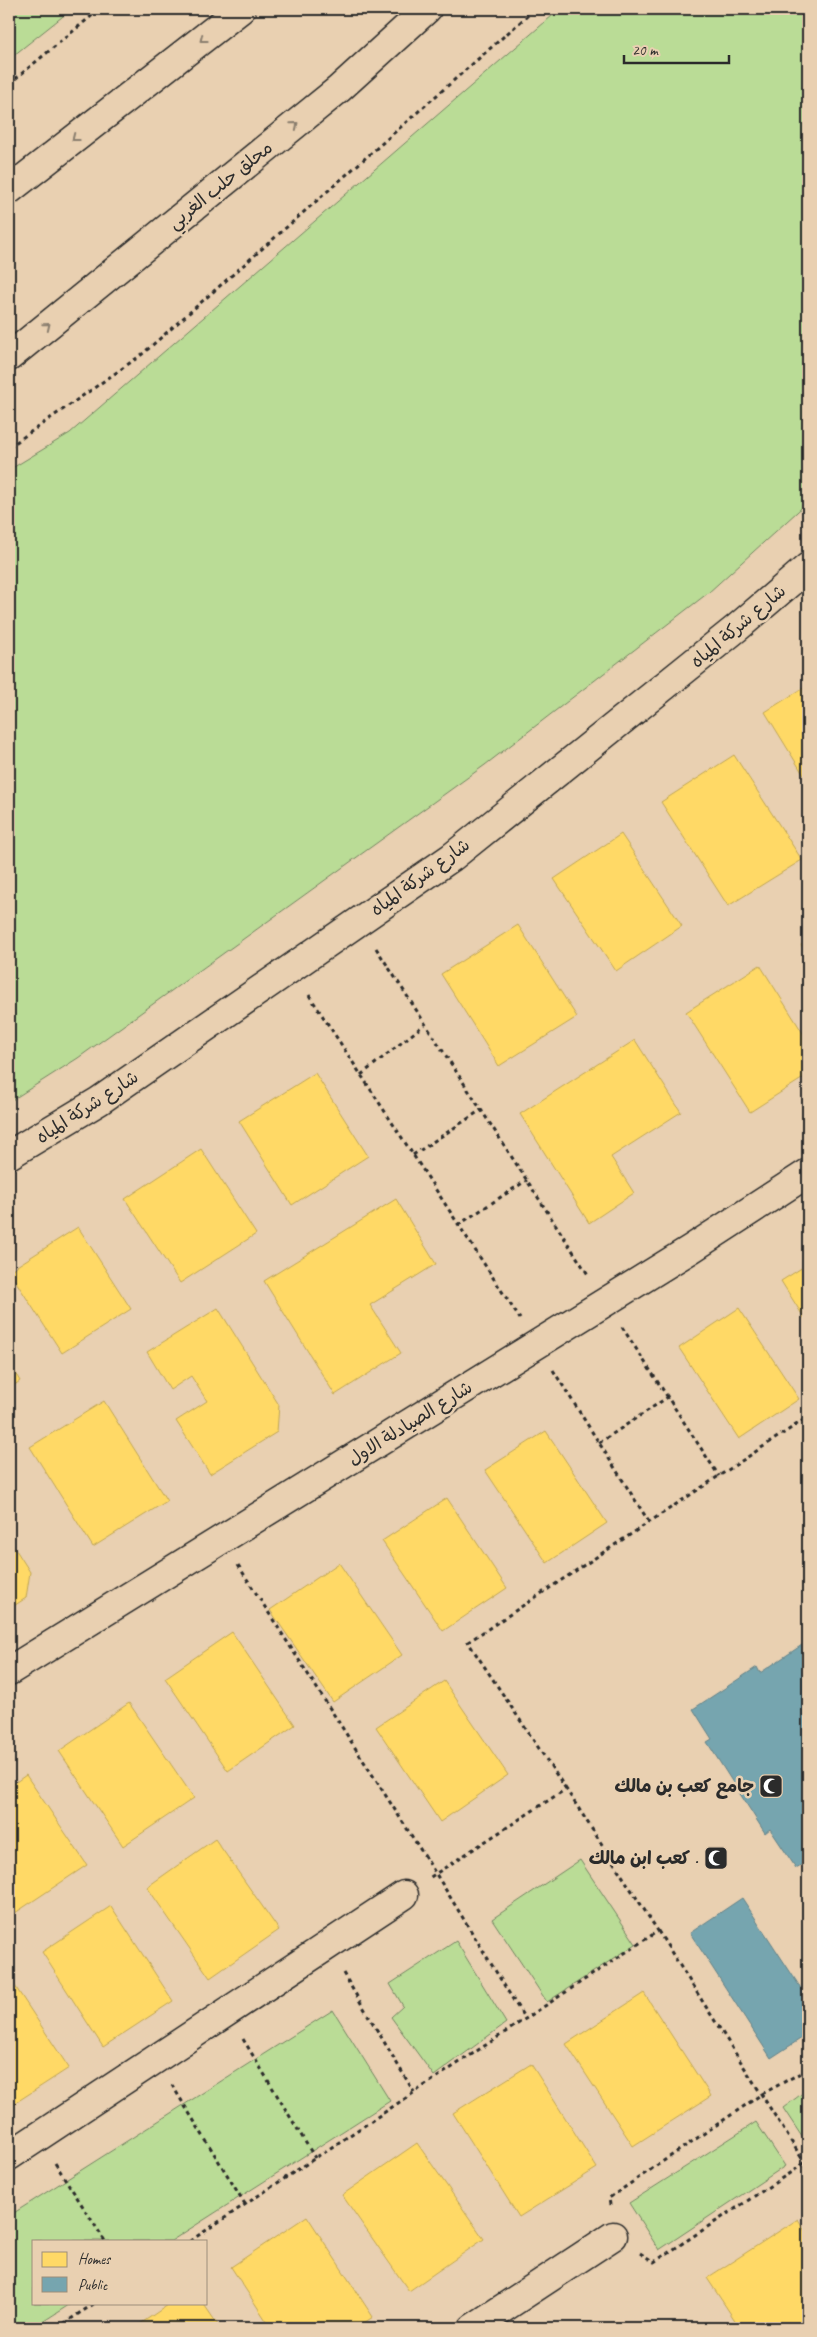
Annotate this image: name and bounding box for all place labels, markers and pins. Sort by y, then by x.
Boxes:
mosque icon: جامع كعب بن مالك [758,1773,784,1799]
place label: جامع كعب بن مالك [614,1775,754,1799]
mosque icon: كعب ابن مالك . [703,1845,729,1871]
place label: كعب ابن مالك . [589,1847,698,1869]

